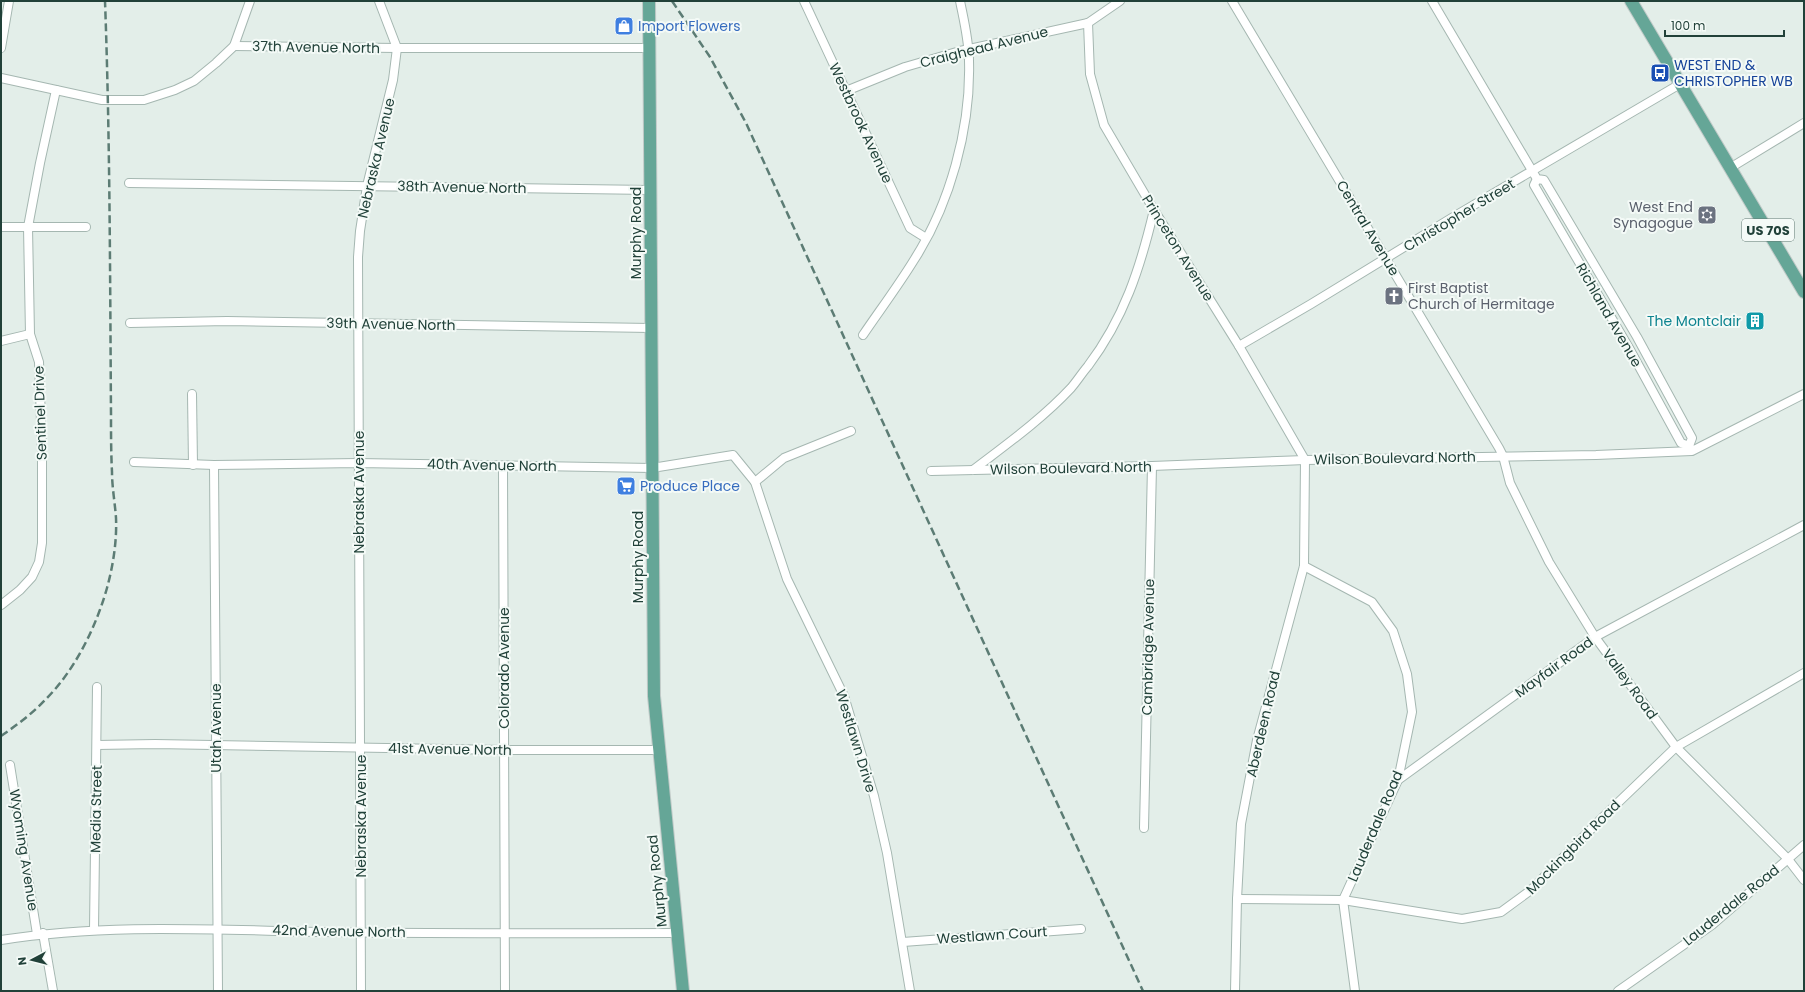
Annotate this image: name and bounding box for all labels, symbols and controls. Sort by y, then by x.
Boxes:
scale bar [1665,12,1784,38]
shop icon: Import Flowers [613,15,635,37]
place label: Import Flowers [638,16,741,36]
text: 100 m [1671,17,1705,34]
street label: Craighead Avenue [918,21,1050,73]
street label: 37th Avenue North [252,36,380,58]
place label: WEST END & CHRISTOPHER WB [1674,55,1793,91]
street label: Westbrook Avenue [824,59,898,187]
bus stop icon: WEST END & CHRISTOPHER WB [1649,62,1671,84]
street label: Nebraska Avenue [352,96,400,220]
street label: Christopher Street [1399,174,1519,256]
street label: 38th Avenue North [397,176,527,198]
street label: Central Avenue [1332,177,1405,280]
street label: Murphy Road [626,187,646,279]
street label: Princeton Avenue [1137,191,1219,305]
place label: West End Synagogue [1613,197,1693,233]
synagogue icon: West End Synagogue [1696,204,1718,226]
road number: US 70S [1742,219,1794,241]
street label: Richland Avenue [1571,259,1647,371]
place label: First Baptist Church of Hermitage [1408,278,1555,314]
church icon: First Baptist Church of Hermitage [1383,285,1405,307]
building icon: The Montclair [1744,310,1766,332]
place label: The Montclair [1647,311,1741,331]
street label: 39th Avenue North [326,313,456,335]
street label: Sentinel Drive [28,365,52,460]
street label: Nebraska Avenue [349,430,369,553]
street label: Wilson Boulevard North [1314,447,1476,469]
street label: 40th Avenue North [427,454,557,476]
street label: Wilson Boulevard North [990,457,1152,479]
supermarket icon: Produce Place [615,475,637,497]
place label: Produce Place [640,476,740,496]
street label: Murphy Road [628,511,648,603]
street label: Cambridge Avenue [1137,578,1159,716]
street label: Colorado Avenue [494,607,514,729]
street label: Mayfair Road [1511,632,1597,702]
street label: Valley Road [1598,645,1662,723]
street label: Aberdeen Road [1241,669,1285,779]
street label: Utah Avenue [206,683,226,773]
street label: Westlawn Drive [831,687,881,795]
street label: 41st Avenue North [388,738,512,760]
street label: Nebraska Avenue [351,754,371,877]
street label: Media Street [85,765,107,853]
street label: Lauderdale Road [1343,767,1407,885]
street label: Wyoming Avenue [4,788,44,913]
street label: Mockingbird Road [1521,795,1625,899]
street label: Murphy Road [642,834,672,928]
street label: Lauderdale Road [1678,860,1784,950]
street label: 42nd Avenue North [272,920,406,942]
street label: Westlawn Court [936,921,1048,949]
north arrow [12,940,52,980]
text: N [14,956,31,966]

